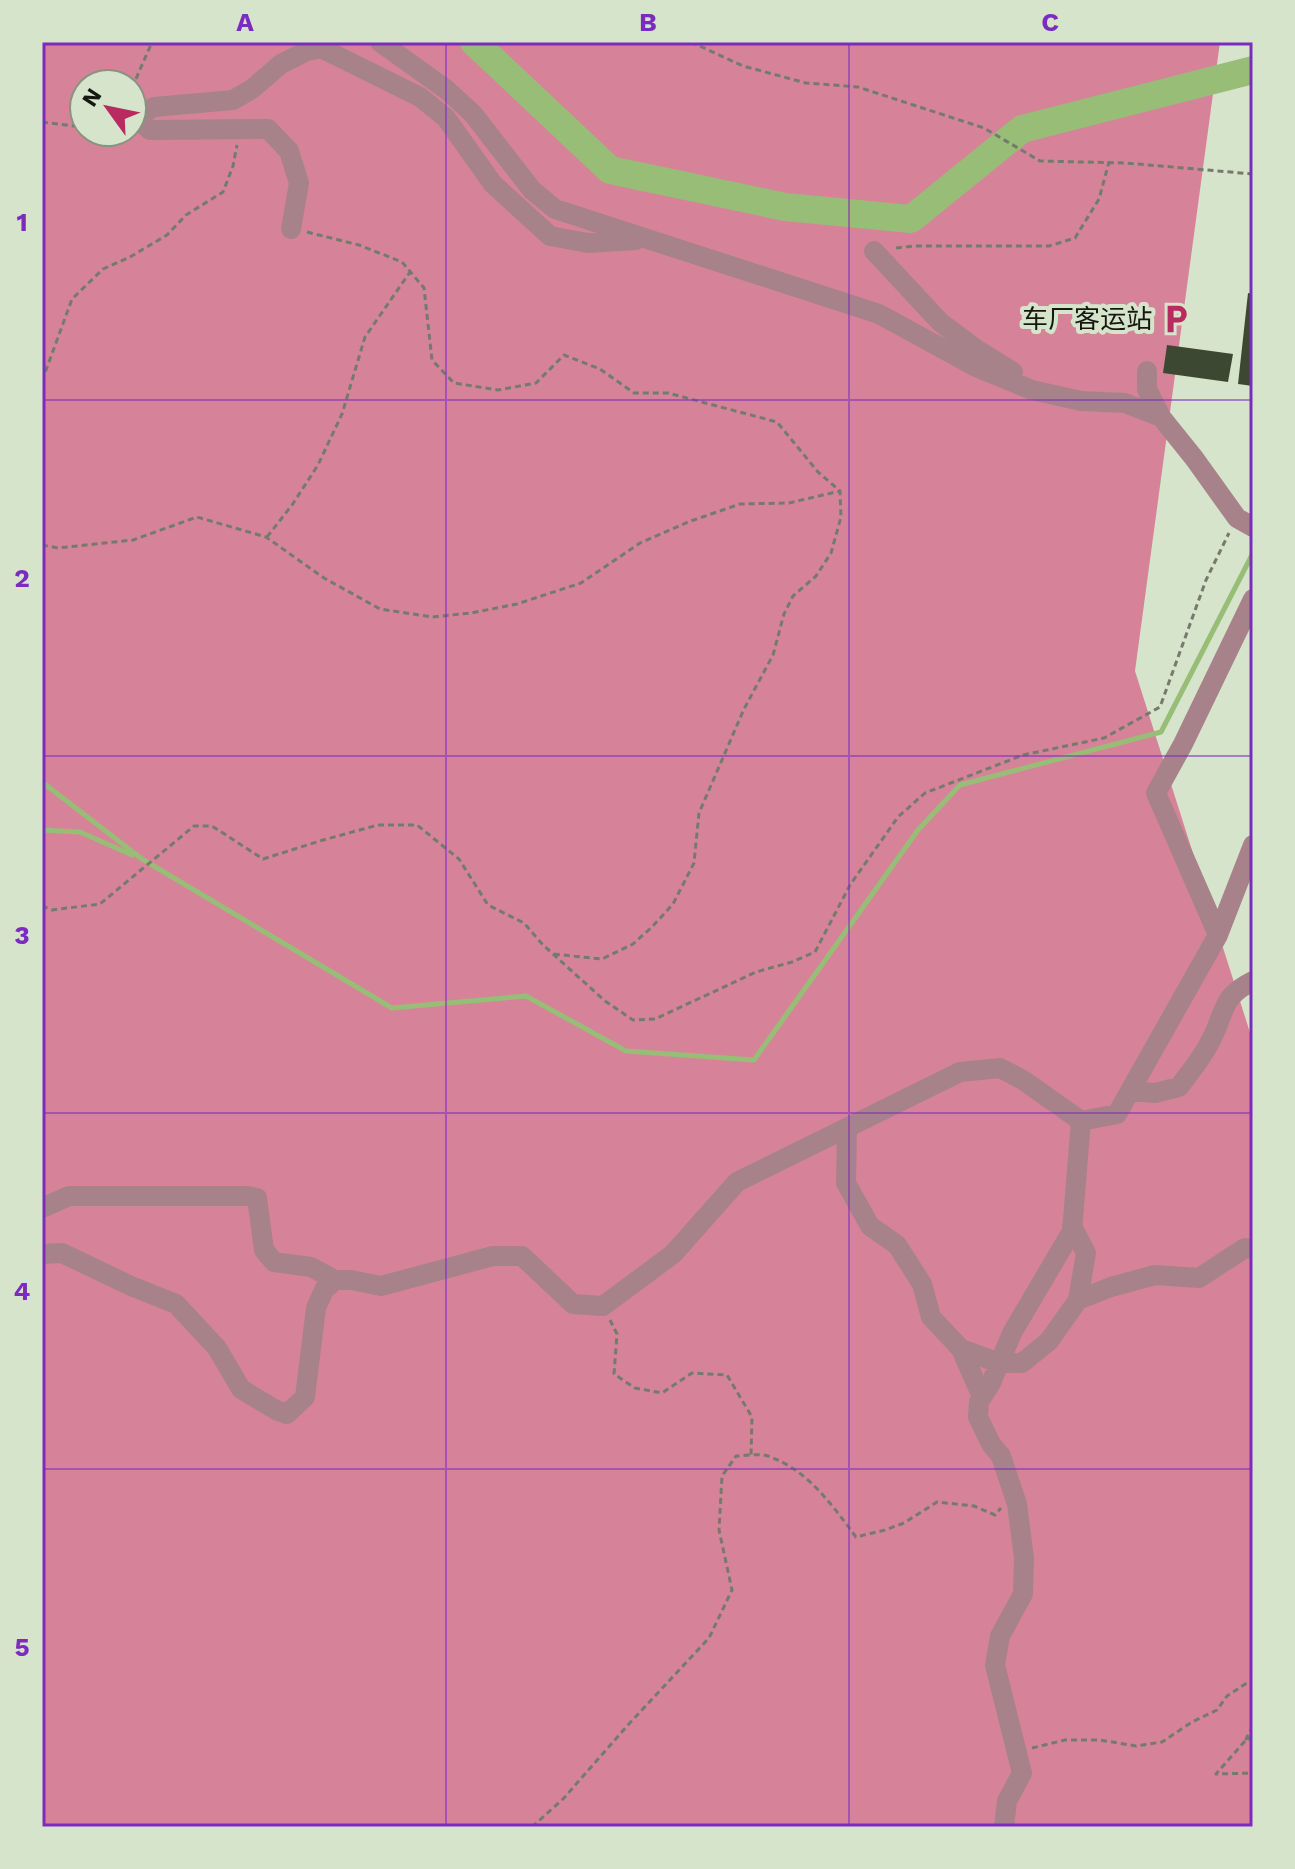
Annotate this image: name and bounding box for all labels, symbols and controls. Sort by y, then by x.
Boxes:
text: A [236,7,254,37]
text: B [639,7,657,37]
text: C [1041,7,1059,37]
north arrow [68,68,148,148]
text: N [77,84,107,111]
text: 1 [16,207,28,237]
parking icon: 车厂客运站 [1159,302,1193,336]
place label: 车厂客运站 [1022,304,1152,334]
text: 2 [14,563,30,593]
text: 3 [14,920,30,950]
text: 4 [14,1276,31,1306]
text: 5 [14,1632,30,1662]

